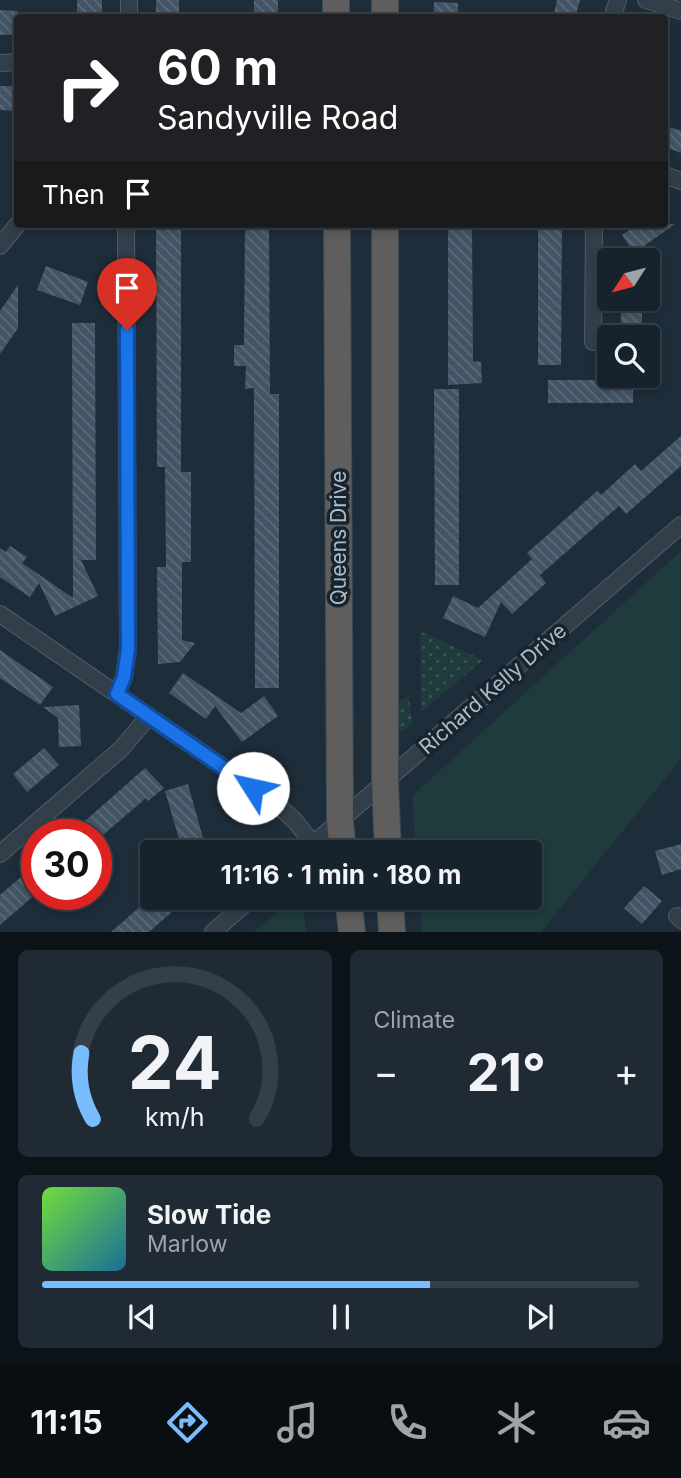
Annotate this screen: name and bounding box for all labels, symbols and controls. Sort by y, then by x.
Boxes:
text: 60 m [157,38,278,97]
icon: right [42,42,133,133]
text: Sandyville Road [157,98,398,137]
icon: arrive [119,175,157,213]
text: Then [42,179,105,210]
north arrow [597,248,660,312]
map controls [597,248,660,388]
pin [97,258,157,330]
icon: arrive [108,269,146,307]
button: search [597,325,660,388]
street label: Queens Drive [326,471,351,605]
street label: Richard Kelly Drive [414,618,571,759]
position arrow [216,751,290,825]
speed limit sign: 30 [21,819,112,910]
text: 11:16 · 1 min · 180 m [220,859,462,890]
text: Climate [374,1006,455,1034]
text: 24 [128,1019,222,1108]
text: 21° [467,1041,546,1104]
text: − [374,1049,399,1095]
text: + [614,1049,639,1095]
text: km/h [145,1102,204,1132]
text: Slow Tide [147,1199,271,1230]
text: Marlow [147,1230,227,1258]
icon: previous [123,1298,161,1336]
icon: pause [322,1298,360,1336]
icon: next [521,1298,559,1336]
icon: directions [163,1398,212,1447]
icon: music [273,1398,322,1447]
icon: phone [383,1398,432,1447]
icon: climate [492,1398,541,1447]
icon: car [602,1398,651,1447]
text: 11:15 [30,1403,103,1442]

